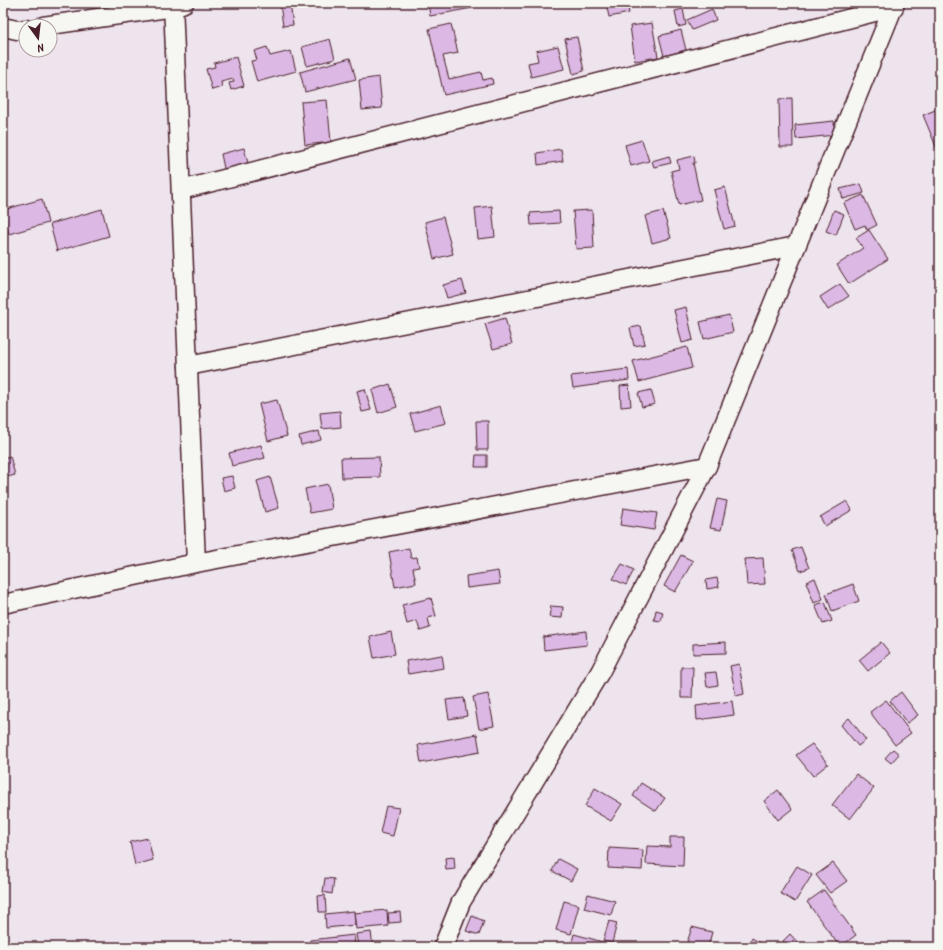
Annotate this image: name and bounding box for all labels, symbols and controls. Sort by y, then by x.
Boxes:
north arrow [18,18,58,58]
text: N [35,37,46,56]

